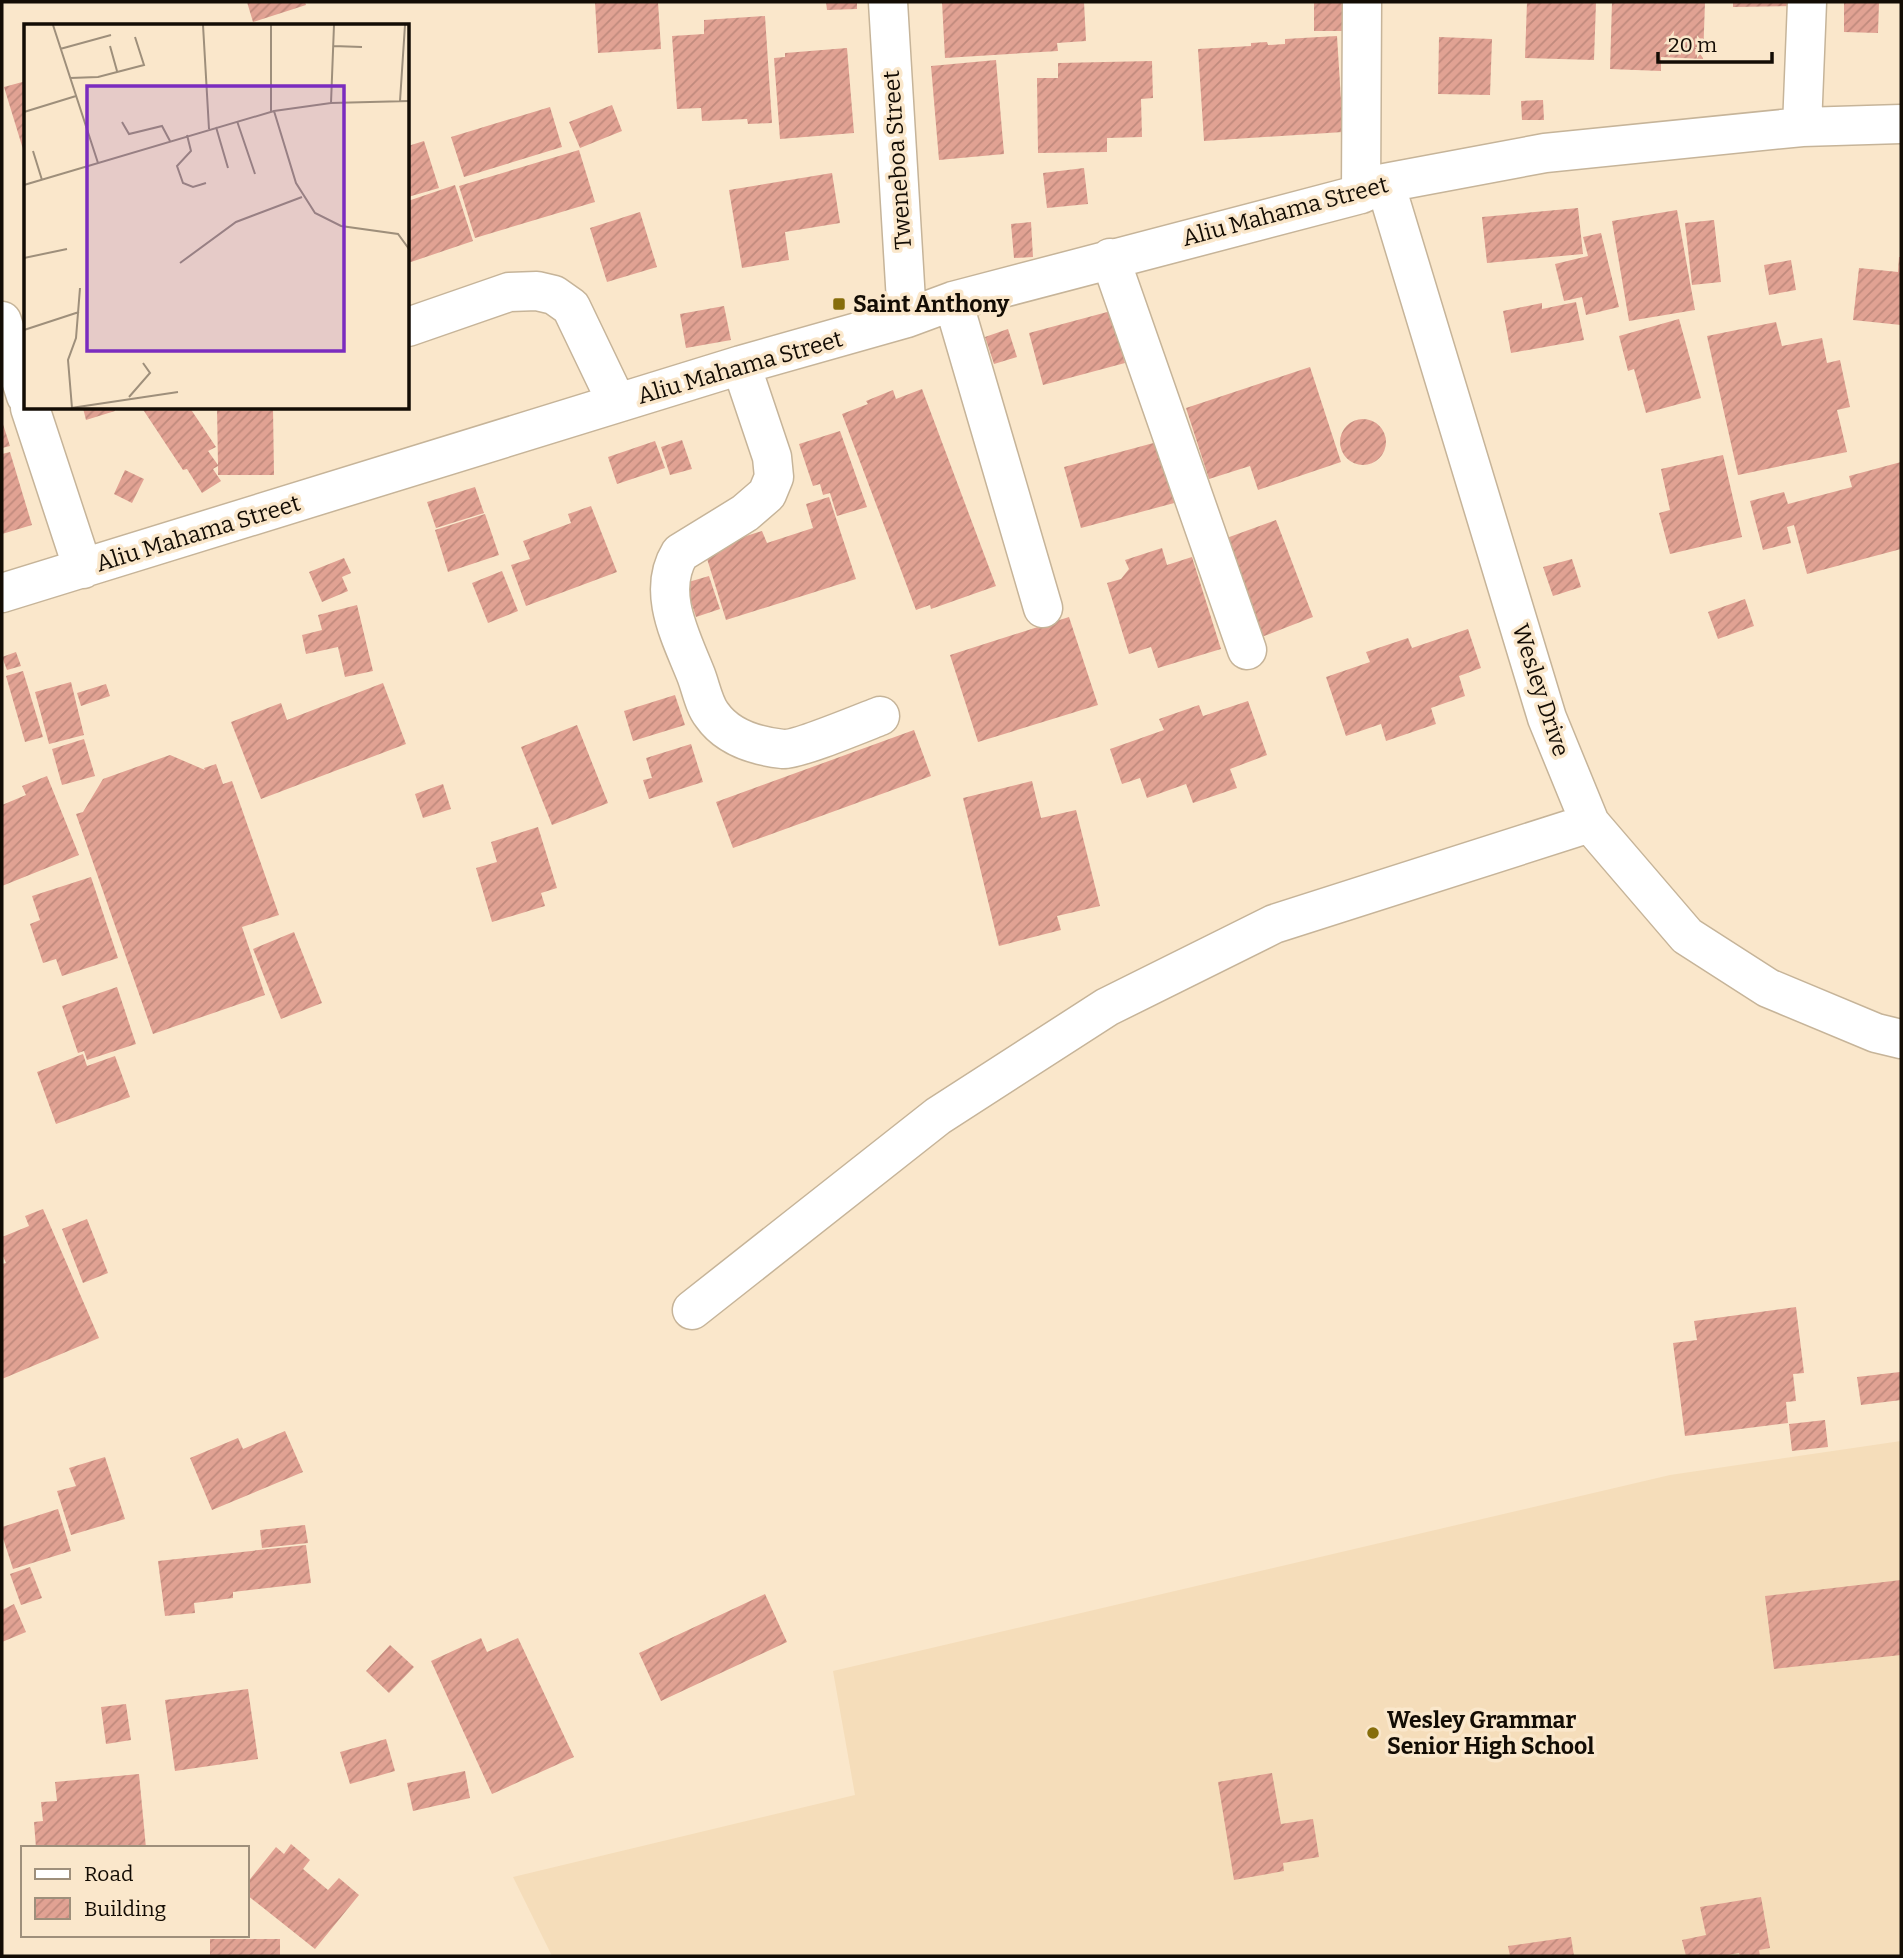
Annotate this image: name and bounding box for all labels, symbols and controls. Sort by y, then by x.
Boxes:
scale bar [1658,21,1772,65]
inset map [24,24,410,410]
text: 20 m [1668,32,1717,58]
street label: Tweneboa Street [877,70,917,250]
street label: Aliu Mahama Street [1179,170,1391,252]
place label: Saint Anthony [853,290,1010,318]
marker: Saint Anthony [831,296,847,312]
street label: Aliu Mahama Street [634,324,846,410]
street label: Aliu Mahama Street [93,489,303,577]
street label: Wesley Drive [1506,620,1576,760]
place label: Wesley Grammar Senior High School [1387,1706,1594,1760]
marker: Wesley Grammar Senior High School [1365,1725,1381,1741]
legend [21,1846,248,1937]
text: Road [84,1861,133,1887]
text: Building [84,1896,167,1922]

